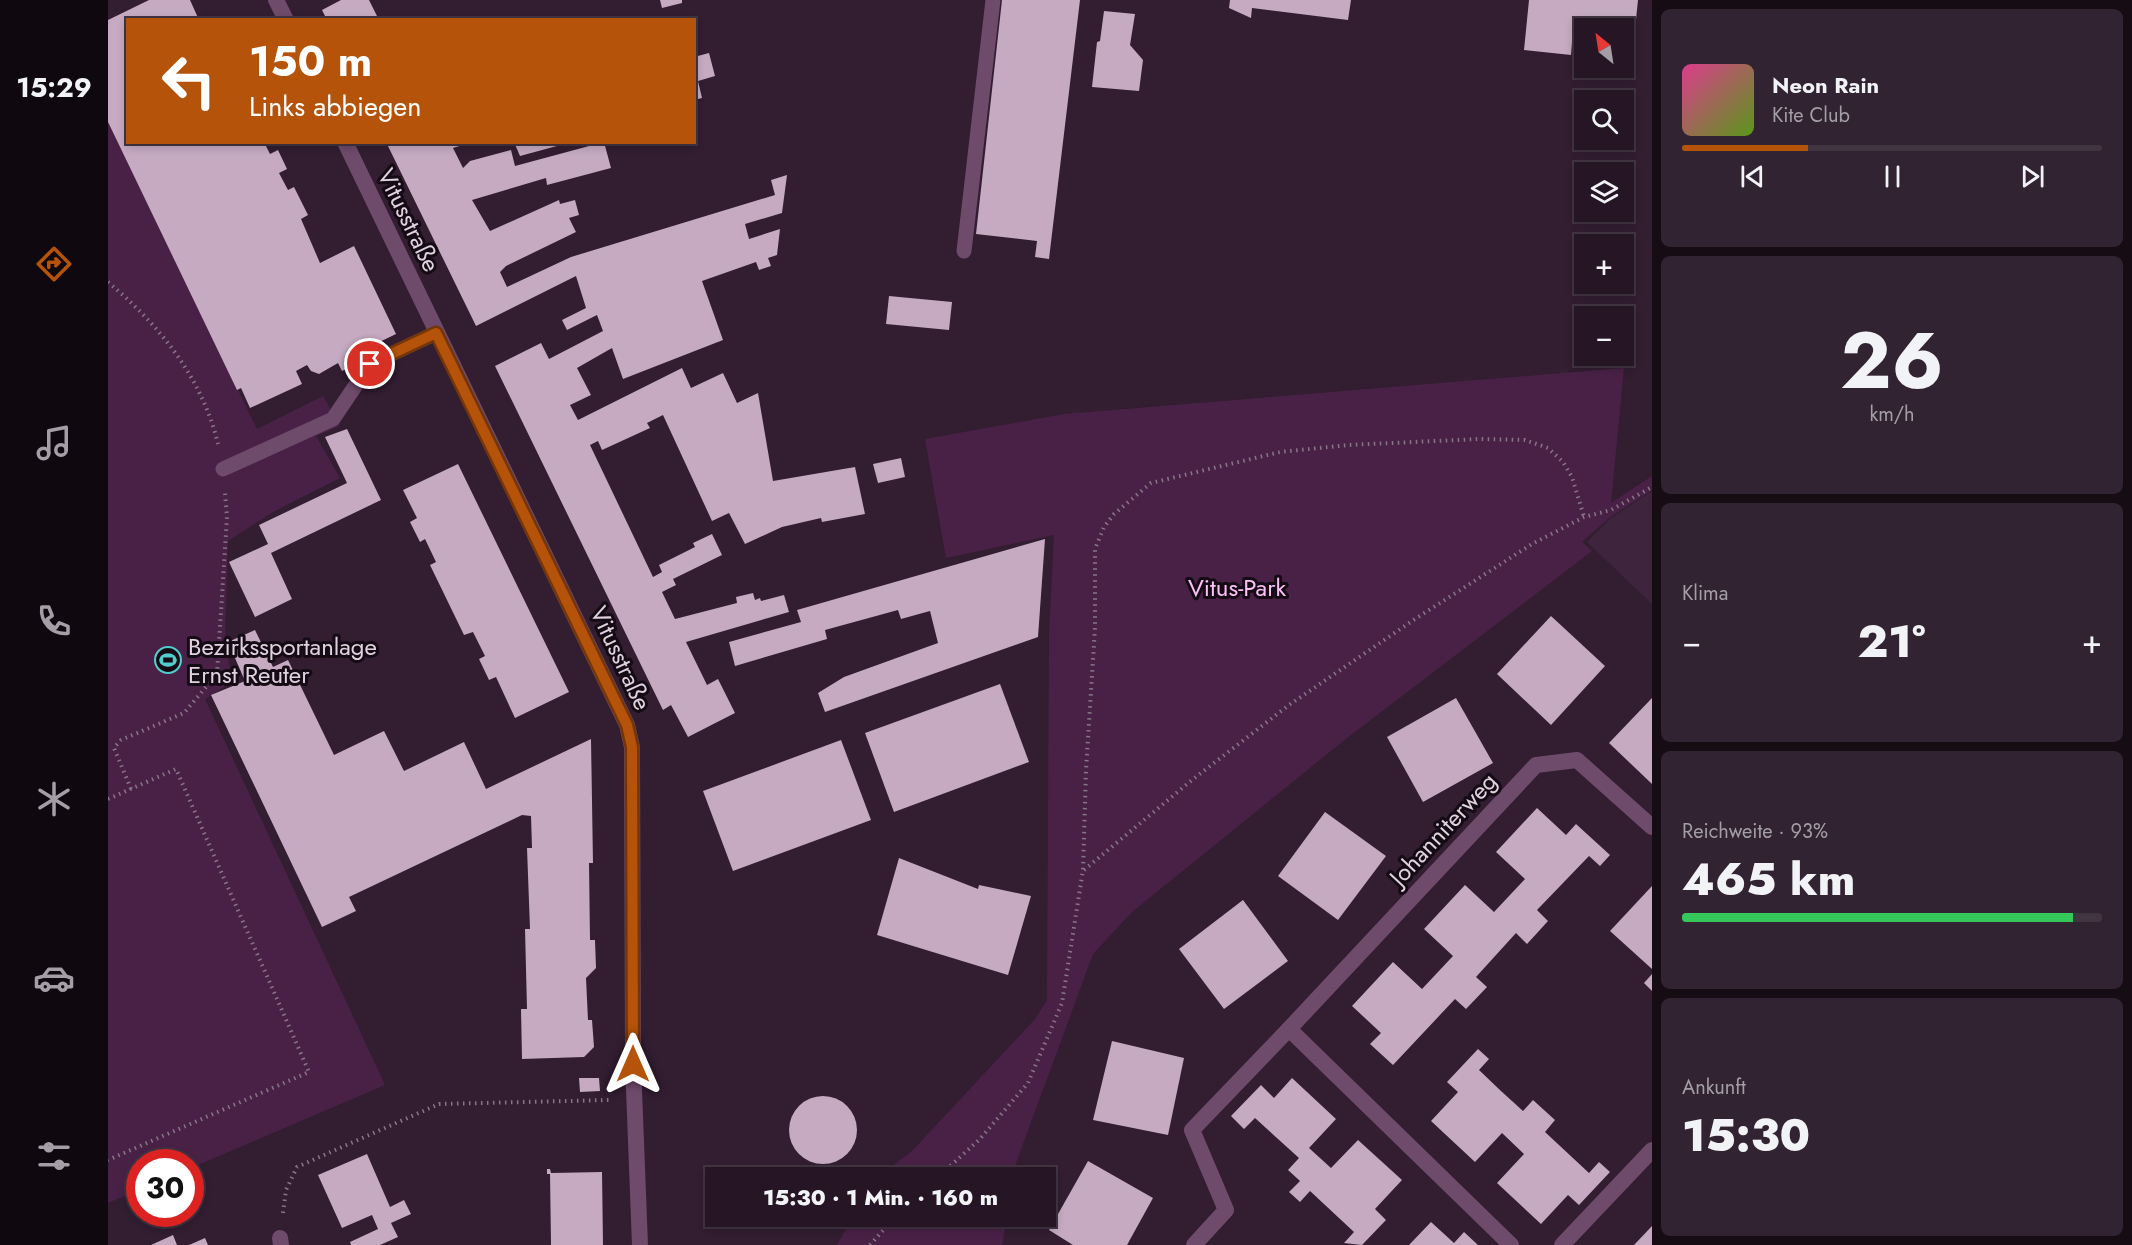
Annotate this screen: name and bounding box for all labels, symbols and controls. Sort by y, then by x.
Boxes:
north arrow [1574,18,1634,78]
map controls [1574,18,1634,366]
text: 150 m [249,31,372,92]
icon: left [150,42,228,120]
text: 15:29 [16,68,92,107]
text: Neon Rain [1772,69,1879,101]
text: Links abbiegen [249,87,421,126]
button: search [1574,90,1634,150]
text: Kite Club [1772,101,1850,130]
icon: previous [1736,160,1769,193]
icon: pause [1876,160,1909,193]
icon: next [2016,160,2049,193]
street label: Vitusstraße [369,162,449,278]
button: layers [1574,162,1634,222]
button: + [1574,234,1634,294]
icon: directions [33,243,75,285]
text: 26 [1840,305,1944,417]
button: − [1574,306,1634,366]
pin [344,338,395,389]
icon: arrive [353,347,386,380]
text: km/h [1869,400,1915,429]
icon: music [33,422,75,464]
park label: Vitus-Park [1188,570,1286,605]
text: Klima [1682,579,1728,608]
icon: phone [33,600,75,642]
street label: Vitusstraße [582,600,660,716]
text: 21° [1858,609,1926,674]
text: − [1682,618,1701,665]
text: + [2082,618,2102,665]
place label: Bezirkssportanlage Ernst Reuter [188,629,377,692]
sports icon: Bezirkssportanlage Ernst Reuter [153,645,183,675]
street label: Johanniterweg [1379,765,1505,896]
icon: climate [33,778,75,820]
text: Reichweite · 93% [1682,817,1828,846]
text: 465 km [1682,847,1855,912]
icon: car [33,957,75,999]
position arrow [601,1032,665,1096]
text: Ankunft [1682,1073,1746,1102]
text: 15:30 [1682,1103,1810,1168]
icon: filters [33,1135,75,1177]
speed limit sign: 30 [126,1149,204,1227]
text: 15:30 · 1 Min. · 160 m [763,1181,998,1213]

